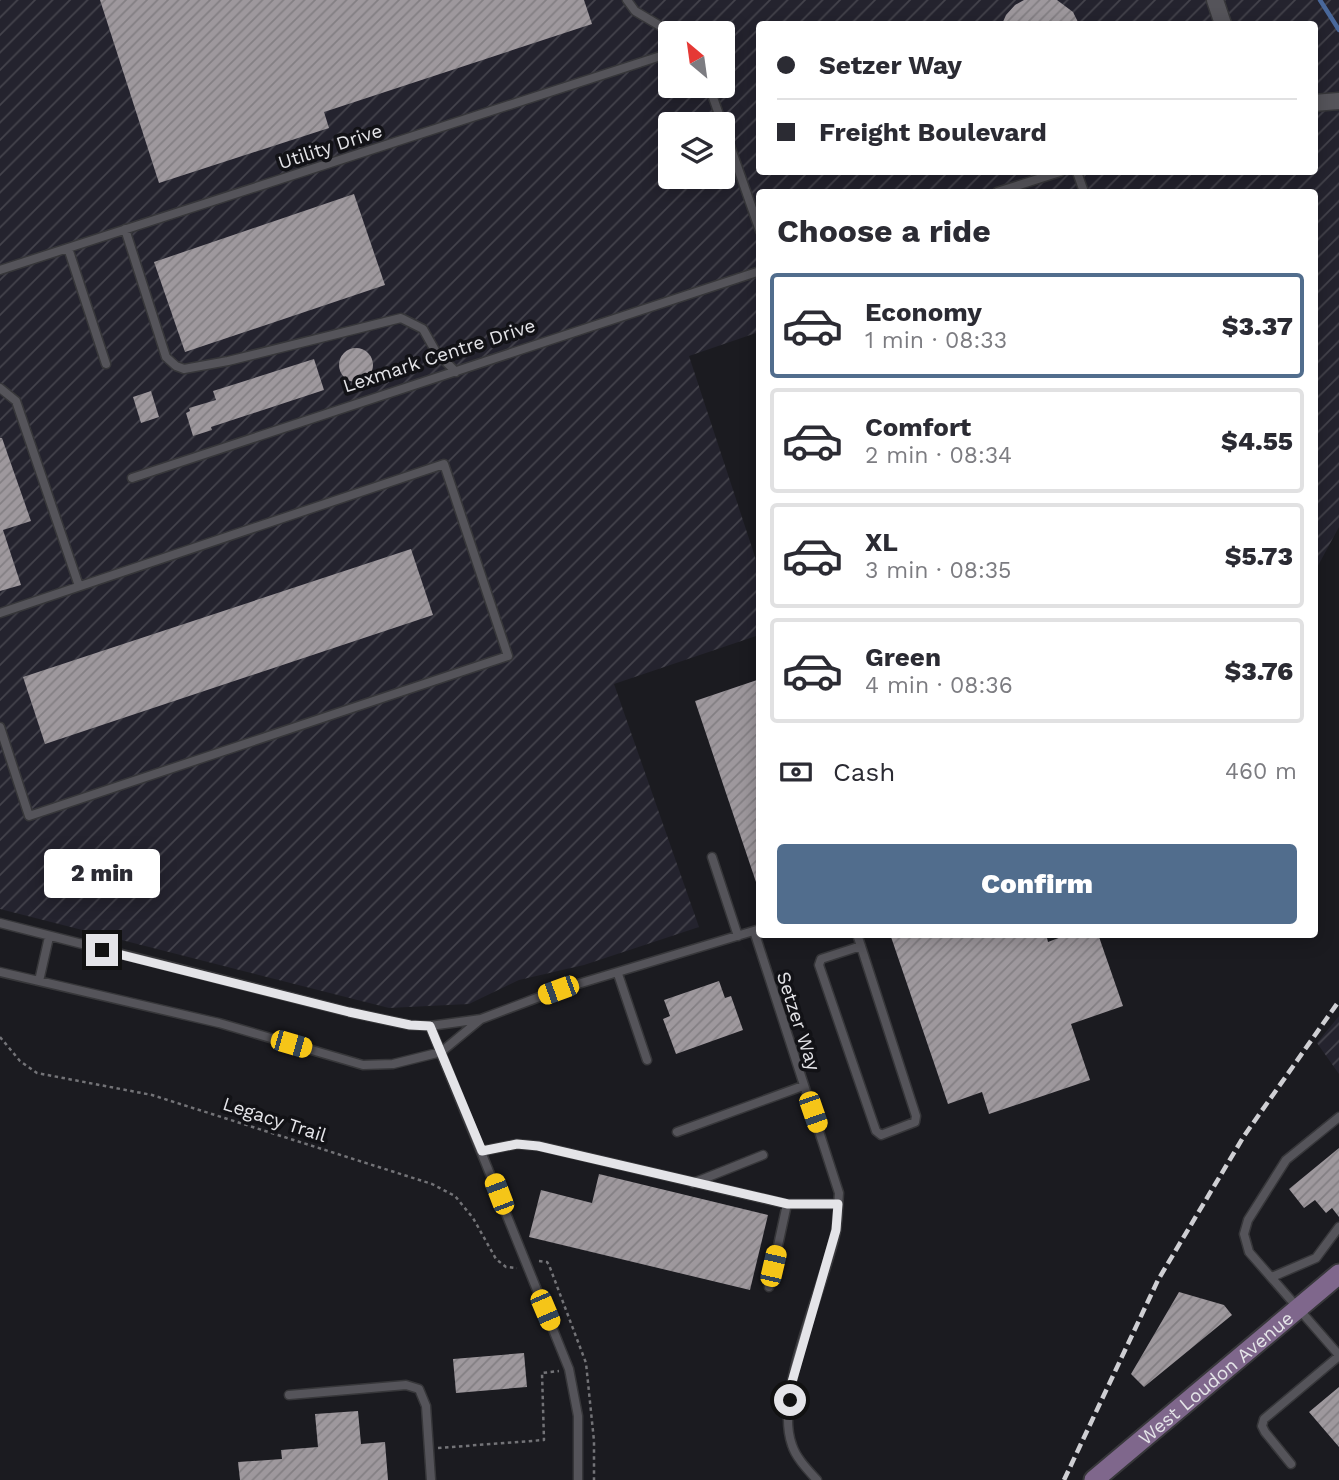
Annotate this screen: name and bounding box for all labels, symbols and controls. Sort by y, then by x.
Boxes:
north arrow [658,21,735,98]
map controls [658,21,735,189]
text: Setzer Way [819,50,962,80]
button: layers [658,112,735,189]
text: Freight Boulevard [819,117,1047,147]
street label: Utility Drive [275,119,385,174]
text: Choose a ride [777,212,991,250]
icon: car [781,294,844,357]
text: Economy [865,297,982,327]
text: $3.37 [1222,311,1293,341]
street label: Lexmark Centre Drive [340,313,538,397]
text: 1 min · 08:33 [865,327,1007,354]
icon: car [781,409,844,472]
text: Comfort [865,412,971,442]
text: $4.55 [1221,426,1293,456]
text: 2 min · 08:34 [865,442,1012,469]
icon: car [781,524,844,587]
text: XL [865,527,898,557]
text: $5.73 [1225,541,1293,571]
text: 3 min · 08:35 [865,557,1012,584]
icon: car [781,639,844,702]
text: Green [865,642,941,672]
text: $3.76 [1224,656,1293,686]
text: 4 min · 08:36 [865,672,1013,699]
icon: cash [777,753,815,791]
text: Cash [833,757,895,787]
text: 460 m [1225,758,1297,785]
button: Confirm [777,844,1297,924]
callout: 2 min [44,848,160,898]
text: 2 min [71,860,133,887]
route end [86,934,118,966]
street label: Setzer Way [772,969,825,1074]
car [535,973,582,1007]
car [268,1028,315,1060]
car [797,1089,830,1135]
street label: Legacy Trail [220,1092,330,1147]
car [482,1171,517,1217]
car [759,1243,788,1289]
car [528,1287,563,1333]
street label: West Loudon Avenue [1134,1306,1298,1450]
route start [774,1384,806,1416]

